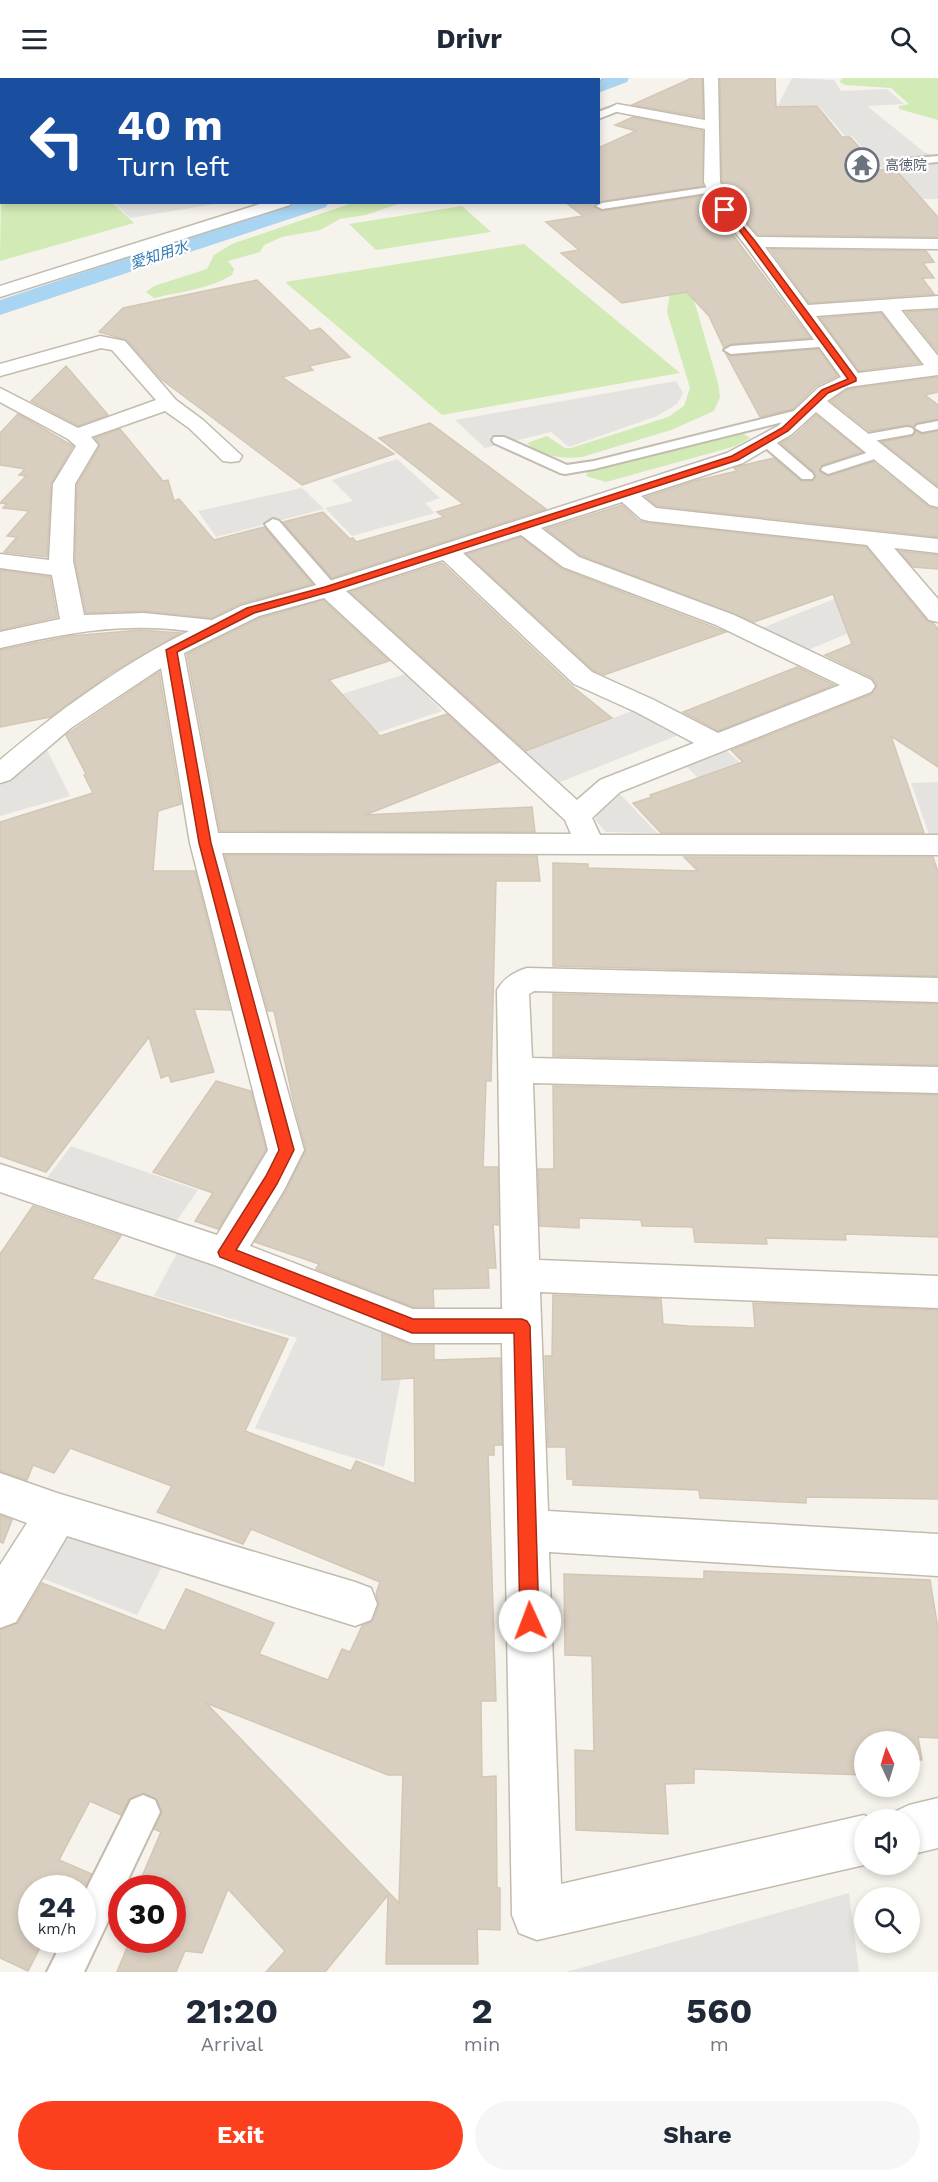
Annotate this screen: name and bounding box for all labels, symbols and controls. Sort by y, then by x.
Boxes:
icon: menu [18,23,51,56]
text: Drivr [436,23,502,55]
icon: search [887,23,920,56]
text: 40 m [117,101,223,150]
icon: left [18,102,96,180]
temple icon: 高徳院 [844,147,880,183]
text: Turn left [117,151,229,183]
place label: 高徳院 [885,157,927,173]
pin [699,184,750,235]
icon: arrive [708,193,741,226]
water label: 愛知用水 [128,237,192,273]
position arrow [498,1589,562,1653]
north arrow [854,1731,920,1797]
map controls [854,1731,920,1953]
button: sound [854,1809,920,1875]
speed limit sign: 30 [108,1875,186,1953]
button: search [854,1887,920,1953]
text: 24 [39,1889,75,1924]
text: km/h [38,1920,76,1938]
text: 21:20 [186,1990,278,2032]
text: 2 [471,1990,493,2032]
text: 560 [686,1990,752,2032]
text: Arrival [201,2032,263,2056]
text: min [464,2032,500,2056]
text: m [710,2032,729,2056]
button: Exit [18,2101,463,2170]
button: Share [475,2101,920,2170]

